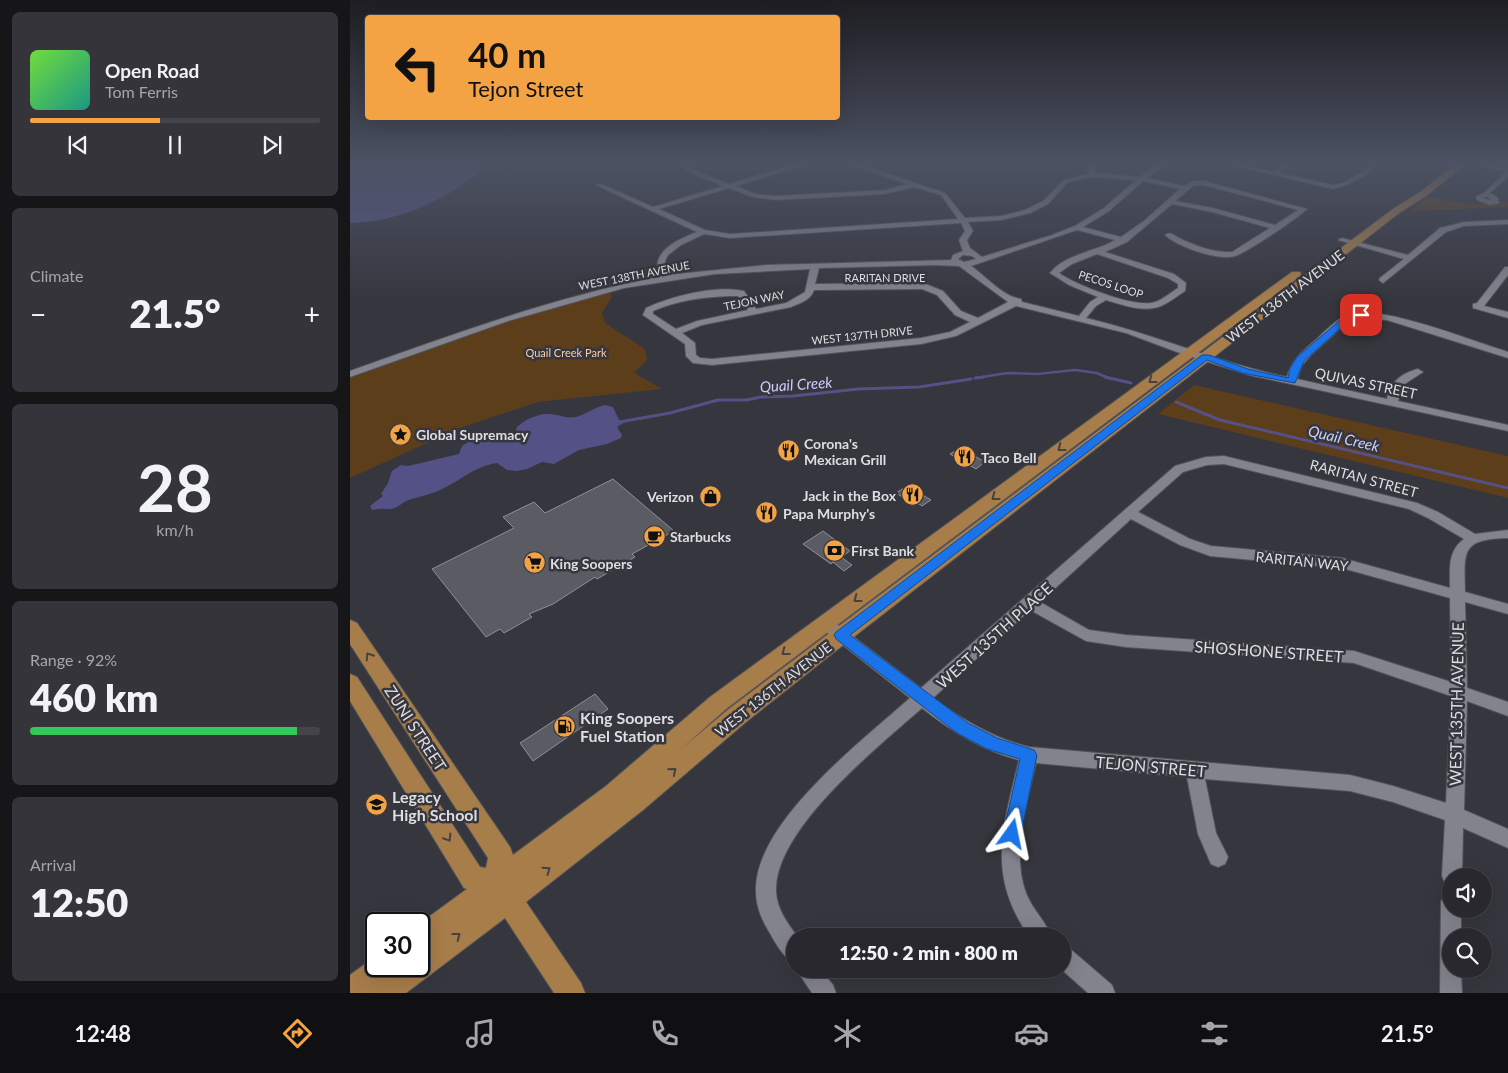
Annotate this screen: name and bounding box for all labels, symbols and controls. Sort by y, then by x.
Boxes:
text: 40 m [468,33,546,75]
icon: left [385,35,450,100]
text: Open Road [105,59,199,82]
text: Tejon Street [468,75,584,102]
text: Tom Ferris [105,82,178,101]
icon: previous [64,131,92,159]
icon: pause [161,131,189,159]
icon: next [258,131,286,159]
street label: WEST 136TH AVENUE [1223,246,1347,346]
street label: WEST 138TH AVENUE [577,258,691,292]
text: Climate [30,266,83,285]
street label: PECOS LOOP [1077,267,1145,301]
street label: RARITAN DRIVE [845,271,925,284]
street label: TEJON WAY [722,287,786,313]
text: 21.5° [129,290,221,336]
pin [1340,294,1382,336]
text: − [30,297,46,331]
text: + [304,297,320,331]
icon: arrive [1347,301,1375,329]
street label: WEST 137TH DRIVE [811,323,913,347]
park label: Quail Creek Park [526,346,607,359]
street label: QUIVAS STREET [1313,364,1419,402]
water label: Quail Creek [759,372,834,396]
one-way arrow [1149,375,1158,383]
water label: Quail Creek [1307,421,1382,455]
place icon: Global Supremacy [388,422,412,446]
place label: Global Supremacy [416,426,529,443]
place label: Corona's Mexican Grill [804,435,886,468]
restaurant icon: Corona's Mexican Grill [776,439,800,463]
one-way arrow [1057,442,1067,451]
restaurant icon: Taco Bell [953,445,977,469]
text: 28 [137,448,213,526]
place label: Taco Bell [981,449,1037,466]
street label: RARITAN STREET [1308,455,1421,501]
restaurant icon: Jack in the Box [900,483,924,507]
shop icon: Verizon [698,484,722,508]
place label: Jack in the Box [803,487,897,504]
place label: Verizon [646,488,694,505]
one-way arrow [992,491,1001,499]
restaurant icon: Papa Murphy's [755,501,779,525]
place label: Papa Murphy's [783,505,875,522]
text: km/h [156,520,194,539]
cafe icon: Starbucks [642,524,666,548]
place label: Starbucks [670,528,731,545]
bank icon: First Bank [823,538,847,562]
place label: First Bank [851,542,915,559]
street label: RARITAN WAY [1255,548,1349,574]
supermarket icon: King Soopers [522,551,546,575]
place label: King Soopers [550,555,632,572]
street label: WEST 135TH PLACE [932,578,1056,692]
one-way arrow [854,593,863,601]
street label: WEST 135TH AVENUE [1445,622,1467,786]
street label: SHOSHONE STREET [1194,636,1345,666]
street label: WEST 136TH AVENUE [711,638,835,740]
one-way arrow [782,646,791,655]
text: Range · 92% [30,650,117,669]
one-way arrow [365,652,375,661]
text: 460 km [30,674,158,720]
street label: ZUNI STREET [381,682,451,775]
place label: King Soopers Fuel Station [580,708,674,745]
fuel station icon: King Soopers Fuel Station [552,714,576,738]
street label: TEJON STREET [1095,752,1207,780]
one-way arrow [667,768,676,777]
place label: Legacy High School [392,787,478,824]
school or university icon: Legacy High School [364,793,388,817]
position arrow [985,807,1037,859]
one-way arrow [442,833,451,842]
text: Arrival [30,855,76,874]
one-way arrow [541,867,551,876]
map controls [1442,868,1492,978]
button: sound [1442,868,1492,918]
text: 12:50 [30,879,128,925]
speed limit sign: 30 [365,912,430,977]
button: search [1442,928,1492,978]
one-way arrow [451,933,460,941]
text: 12:50 · 2 min · 800 m [839,941,1018,964]
icon: directions [280,1016,315,1051]
icon: music [463,1016,498,1051]
icon: phone [647,1016,682,1051]
icon: climate [830,1016,865,1051]
icon: car [1014,1016,1049,1051]
icon: filters [1197,1016,1232,1051]
text: 12:48 [74,1020,131,1047]
text: 21.5° [1381,1020,1434,1047]

